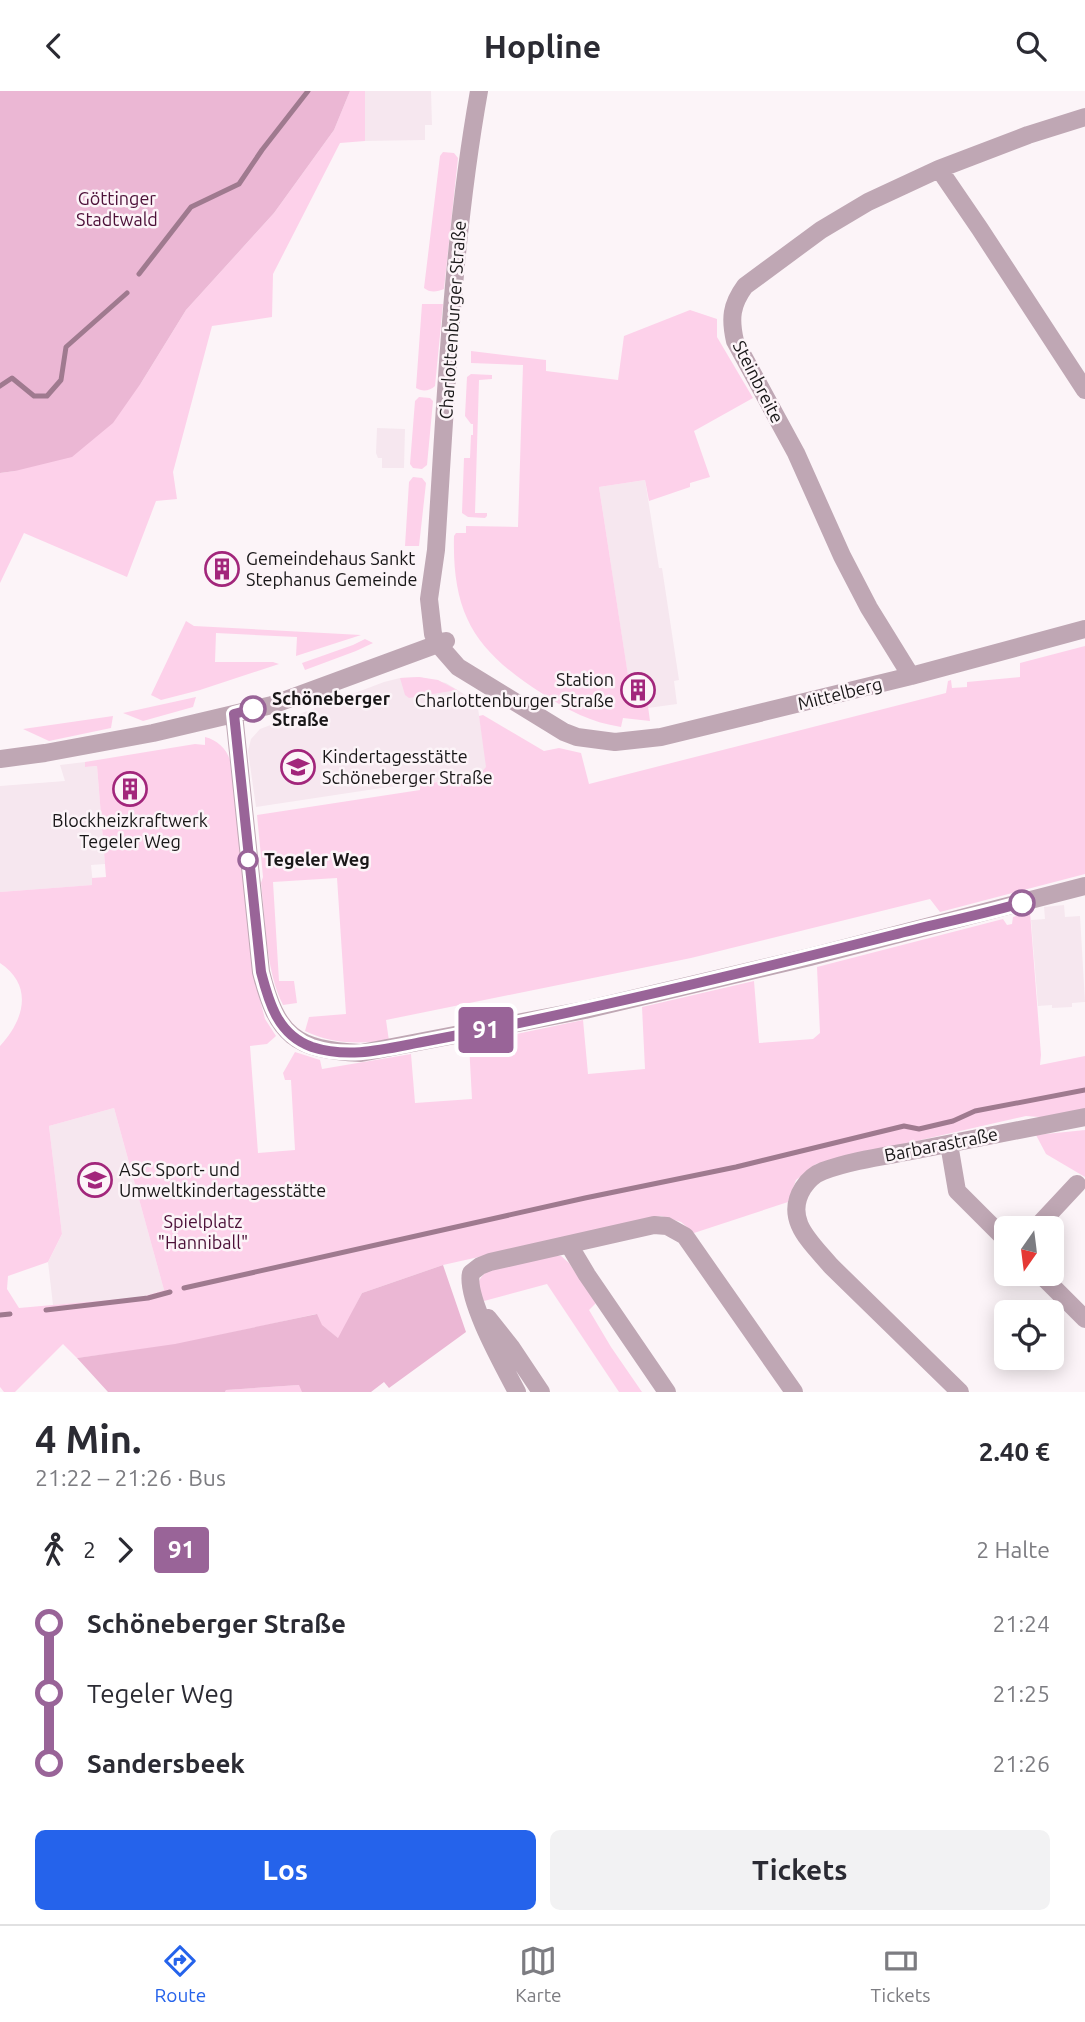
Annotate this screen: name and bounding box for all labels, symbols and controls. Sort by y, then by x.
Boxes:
icon: back [35,27,73,65]
icon: search [1012,27,1050,65]
text: Hopline [484,28,601,64]
park label: Göttinger Stadtwald [76,188,158,229]
street label: Charlottenburger Straße [435,220,469,420]
street label: Steinbreite [730,337,788,426]
place label: Gemeindehaus Sankt Stephanus Gemeinde [246,548,417,589]
building icon: Gemeindehaus Sankt Stephanus Gemeinde [203,550,241,588]
place label: Station Charlottenburger Straße [415,669,614,710]
building icon: Station Charlottenburger Straße [619,671,657,709]
street label: Mittelberg [795,673,884,713]
place label: Schöneberger Straße [272,688,391,729]
marker: Schöneberger Straße [240,696,266,722]
place label: Kindertagesstätte Schöneberger Straße [322,746,493,787]
school or university icon: Kindertagesstätte Schöneberger Straße [279,748,317,786]
building icon: Blockheizkraftwerk Tegeler Weg [111,770,149,808]
place label: Blockheizkraftwerk Tegeler Weg [52,810,208,851]
place label: Tegeler Weg [264,849,370,869]
marker: Tegeler Weg [238,850,258,870]
unlabelled marker [1009,890,1035,916]
line badge: 91 [454,1007,518,1053]
text: 91 [472,1016,500,1043]
street label: Barbarastraße [882,1123,999,1165]
place label: ASC Sport- und Umweltkindertagesstätte [119,1159,326,1200]
school or university icon: ASC Sport- und Umweltkindertagesstätte [76,1161,114,1199]
park label: Spielplatz "Hanniball" [158,1211,248,1252]
north arrow [994,1216,1064,1286]
map controls [994,1216,1064,1370]
button: locate [994,1300,1064,1370]
text: 4 Min. [35,1418,141,1460]
text: 2.40 € [979,1437,1050,1466]
text: 21:22 – 21:26 · Bus [35,1465,226,1490]
icon: walk [35,1531,73,1569]
icon: forward [106,1531,144,1569]
text: 91 [168,1536,195,1563]
text: 2 [83,1537,96,1562]
text: 2 Halte [976,1537,1050,1562]
text: Schöneberger Straße [87,1609,346,1638]
text: 21:24 [992,1611,1050,1636]
text: Tegeler Weg [87,1679,234,1708]
text: 21:25 [992,1681,1050,1706]
text: Sandersbeek [87,1749,245,1778]
text: 21:26 [992,1751,1050,1776]
button: Los [35,1830,536,1910]
button: Tickets [550,1830,1050,1910]
tab: Route [154,1942,206,2006]
tab: Karte [515,1942,562,2006]
tab: Tickets [871,1942,931,2006]

